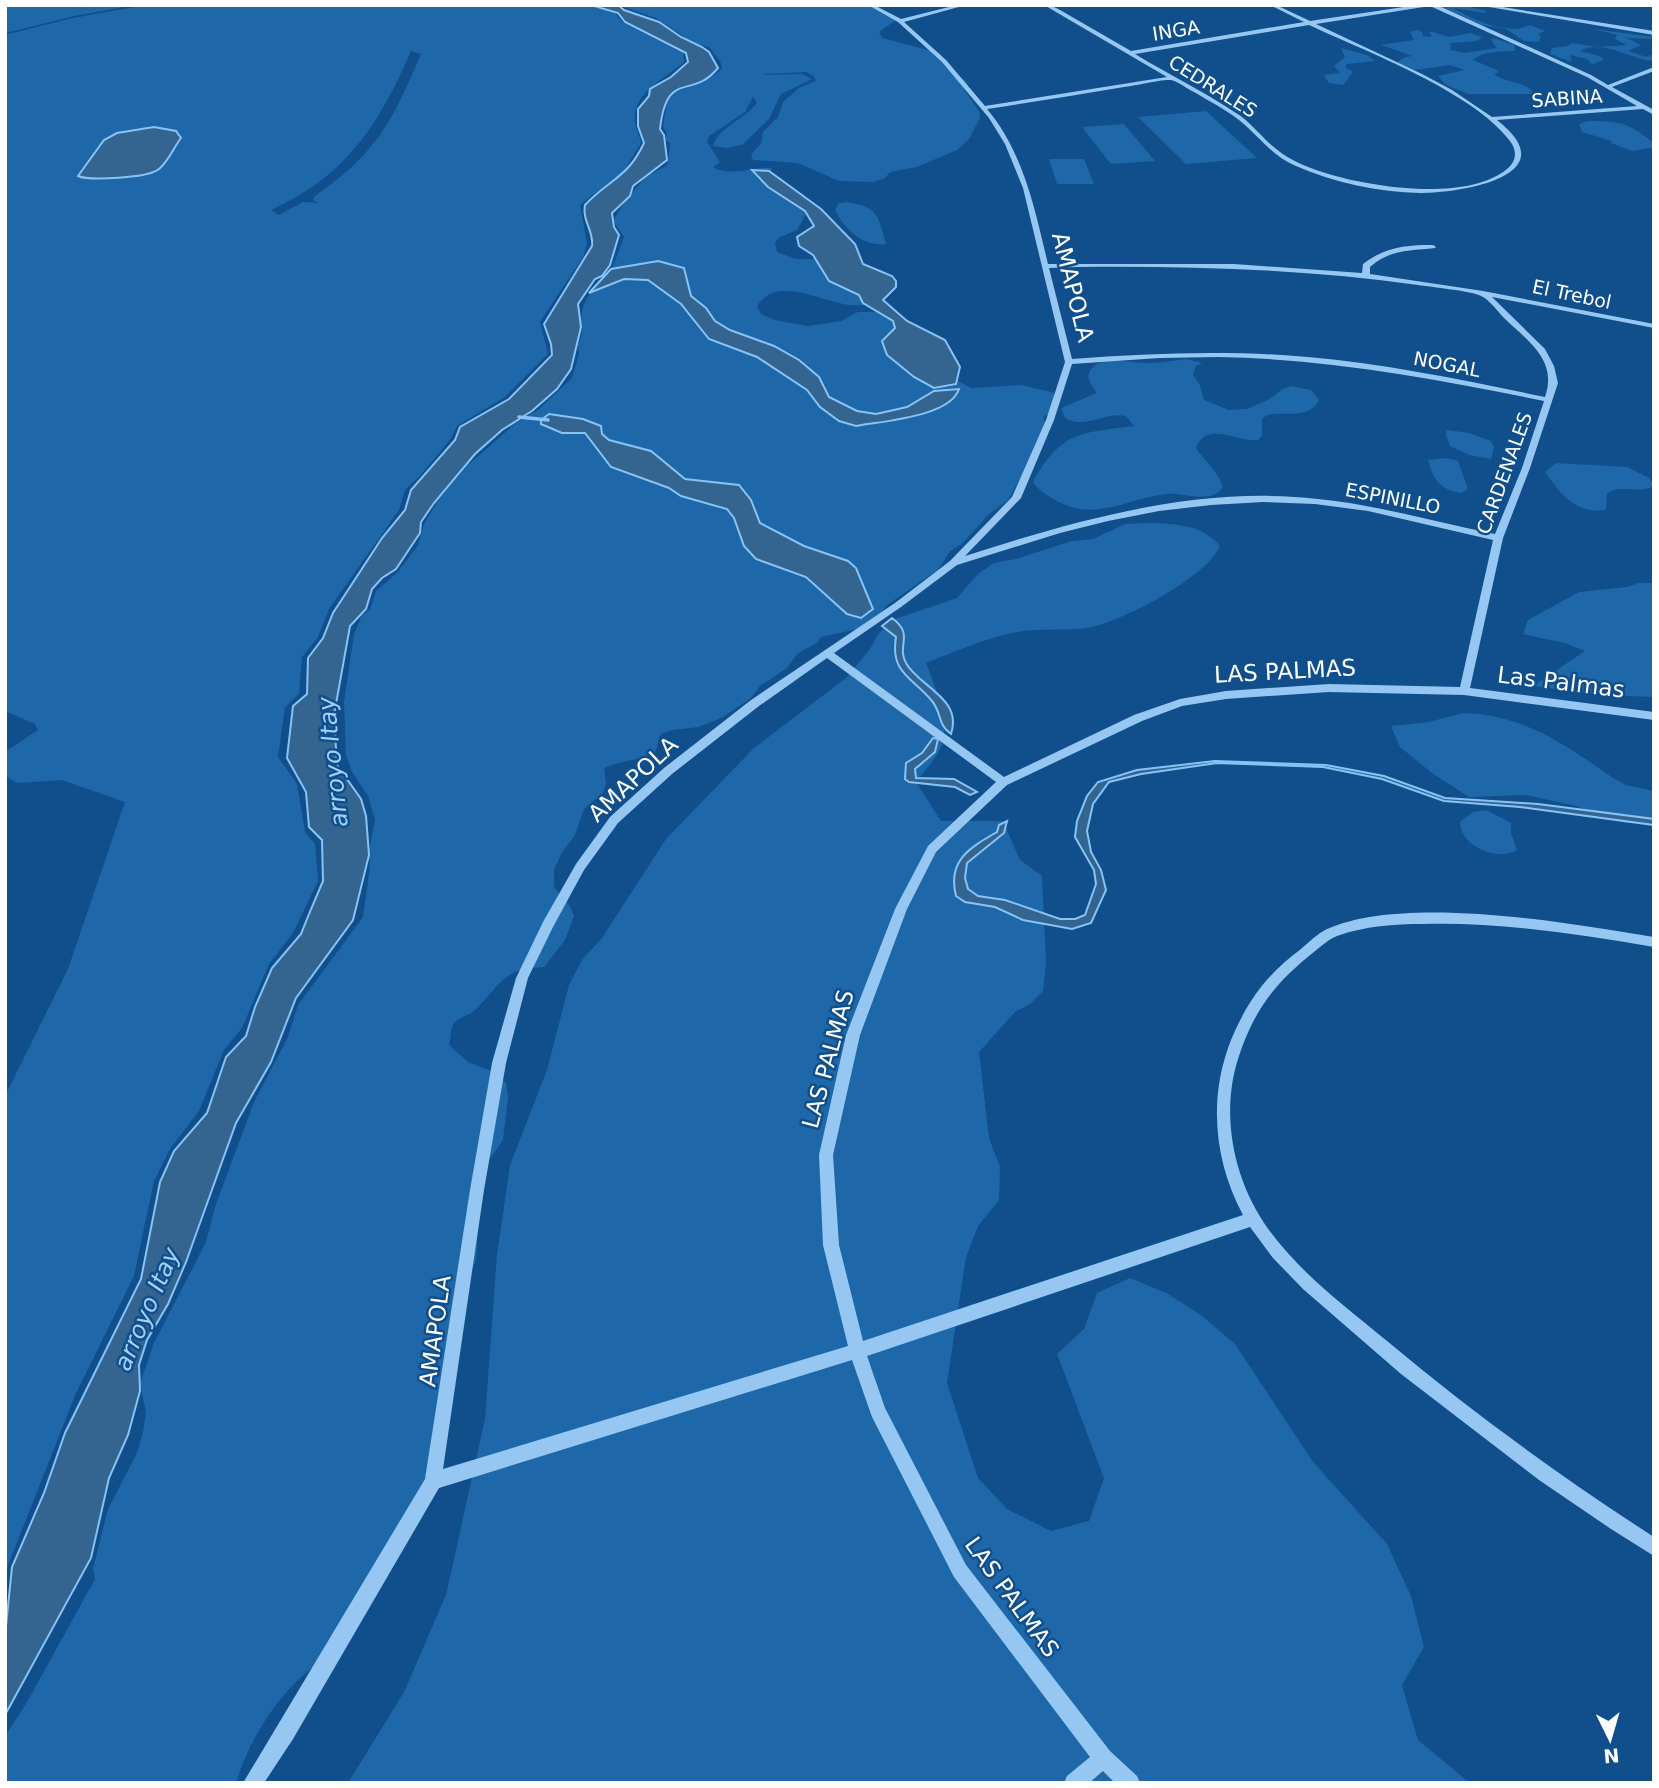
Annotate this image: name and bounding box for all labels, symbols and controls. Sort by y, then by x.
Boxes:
street label: INGA [1151,15,1201,45]
street label: CEDRALES [1165,50,1261,122]
street label: SABINA [1531,85,1603,111]
street label: AMAPOLA [1047,229,1099,345]
street label: El Trebol [1530,275,1614,313]
street label: NOGAL [1412,347,1483,381]
street label: CARDENALES [1472,409,1536,537]
street label: ESPINILLO [1344,478,1442,518]
street label: LAS PALMAS [1213,654,1357,688]
street label: Las Palmas [1496,661,1626,703]
water label: arroyo Itay [312,695,354,829]
street label: AMAPOLA [583,731,683,827]
street label: LAS PALMAS [797,987,859,1131]
water label: arroyo Itay [109,1242,186,1375]
street label: AMAPOLA [414,1273,456,1388]
street label: LAS PALMAS [960,1532,1064,1662]
north arrow [1575,1704,1645,1774]
text: N [1603,1744,1620,1768]

